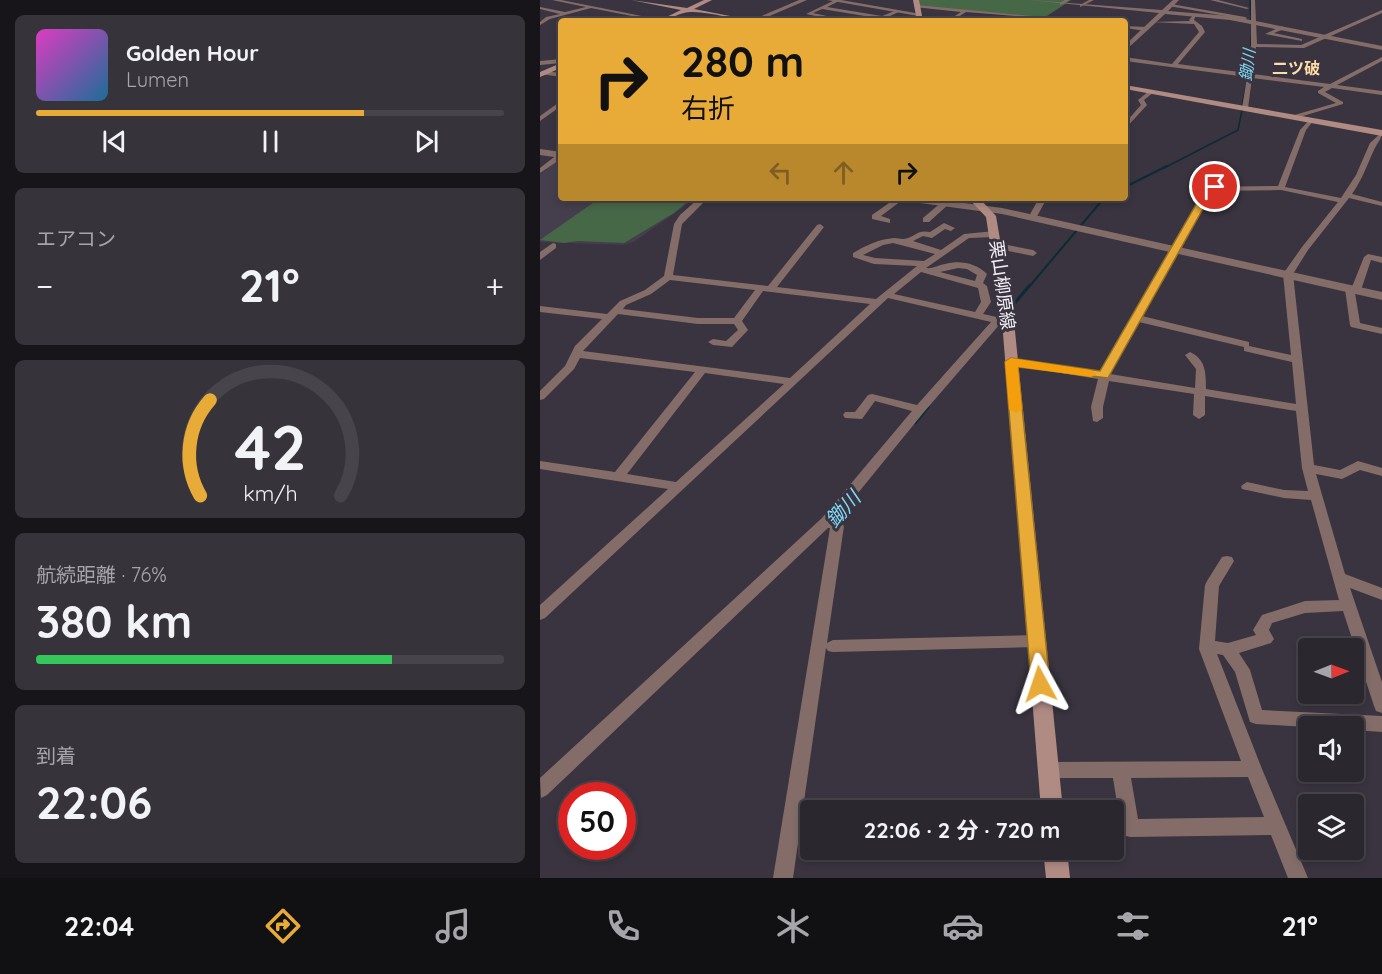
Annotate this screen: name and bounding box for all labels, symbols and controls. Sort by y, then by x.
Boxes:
text: 280 m [681,35,804,88]
text: Golden Hour [126,39,259,67]
icon: right [582,42,660,120]
water label: 鋤川 [1235,46,1259,82]
district label: 二ツ破 [1272,58,1320,78]
text: Lumen [126,67,189,92]
text: 右折 [681,91,735,125]
icon: previous [98,125,131,158]
icon: pause [254,125,287,158]
icon: next [410,125,443,158]
icon: left [764,156,797,189]
icon: ahead [827,156,860,189]
icon: right [890,156,923,189]
pin [1189,161,1240,212]
icon: arrive [1198,170,1231,203]
text: エアコン [36,226,116,251]
street label: 栗山柳原線 [985,239,1020,331]
text: 21° [239,257,300,313]
text: − [36,265,53,306]
text: + [485,265,504,306]
text: 42 [234,408,306,486]
text: km/h [243,480,297,506]
water label: 鋤川 [820,484,867,532]
text: 航続距離 · 76% [36,562,167,587]
text: 380 km [36,593,192,649]
north arrow [1298,638,1364,704]
map controls [1298,638,1364,860]
position arrow [1008,652,1072,716]
button: sound [1298,716,1364,782]
text: 到着 [36,743,76,768]
text: 22:06 [36,774,152,830]
speed limit sign: 50 [558,782,636,860]
button: layers [1298,794,1364,860]
text: 22:06 · 2 分 · 720 m [864,816,1060,844]
icon: directions [262,905,304,947]
icon: music [432,905,474,947]
icon: phone [602,905,644,947]
icon: climate [772,905,814,947]
icon: car [942,905,984,947]
icon: filters [1112,905,1154,947]
text: 22:04 [64,909,134,943]
text: 21° [1282,909,1318,943]

